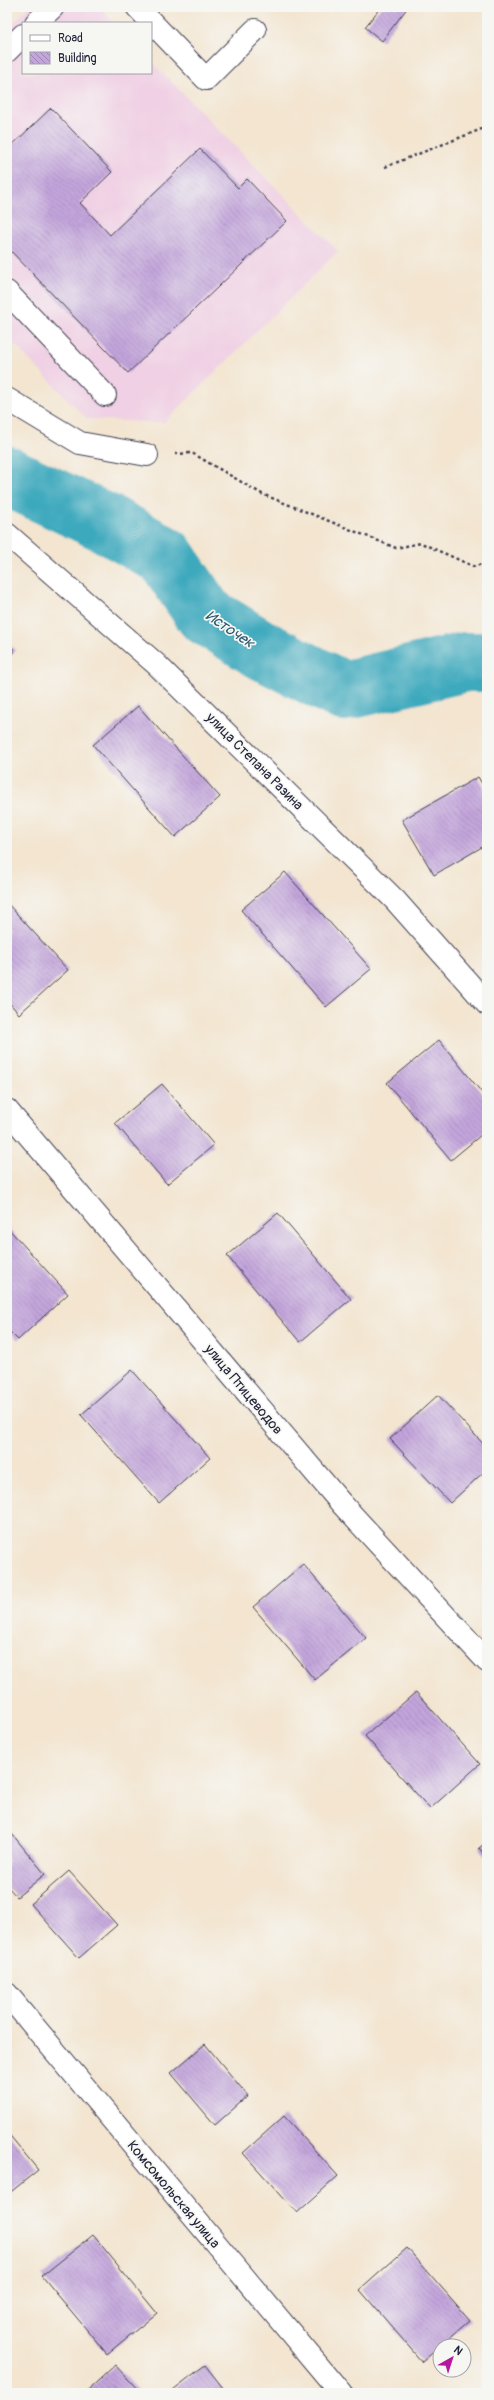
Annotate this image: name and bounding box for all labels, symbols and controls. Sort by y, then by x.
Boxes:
legend [22,22,152,74]
text: Road [58,31,83,46]
text: Building [58,51,97,66]
water label: Источек [202,606,259,653]
street label: улица Степана Разина [202,708,307,814]
street label: улица Птицеводов [200,1340,286,1438]
street label: Комсомольская улица [124,2137,224,2252]
north arrow [432,2338,472,2378]
text: N [451,2343,465,2358]

